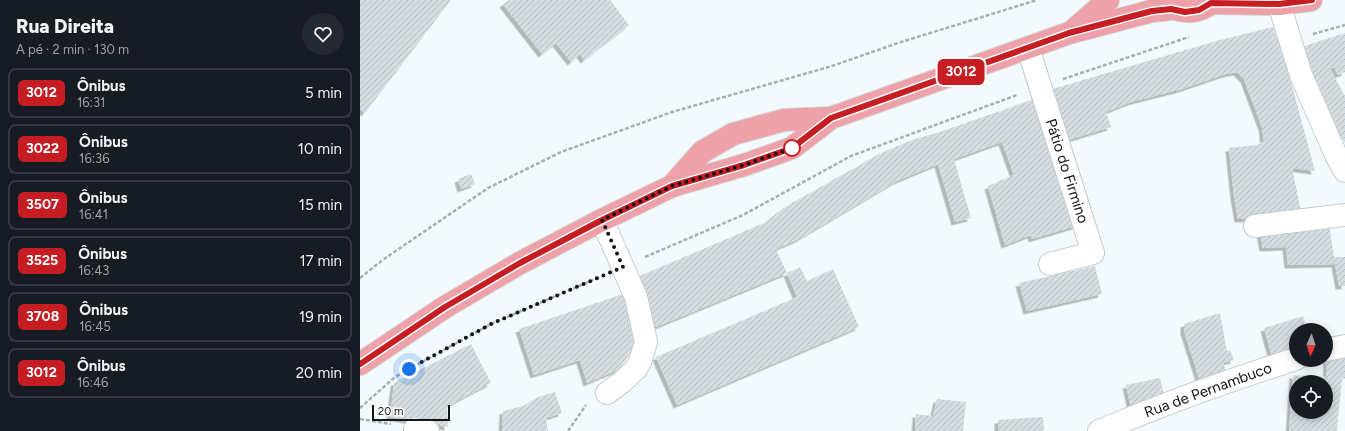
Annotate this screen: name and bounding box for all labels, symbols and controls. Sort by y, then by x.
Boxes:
button: heart [302,13,344,55]
text: Rua Direita [16,15,114,38]
text: A pé · 2 min · 130 m [16,42,129,57]
line badge: 3012 [933,59,989,85]
text: 3012 [946,63,976,80]
text: Ônibus [77,77,126,95]
text: 3012 [26,84,57,101]
text: 5 min [305,84,342,102]
text: 16:31 [77,95,105,110]
street label: Pátio do Firmino [1042,116,1092,226]
text: Ônibus [79,133,128,151]
unlabelled marker [783,139,801,157]
text: 3022 [26,140,59,157]
text: 10 min [298,140,342,158]
text: 16:36 [79,151,110,166]
text: Ônibus [79,189,128,207]
text: 3507 [26,196,59,213]
text: 15 min [299,196,342,214]
text: 16:41 [79,207,108,222]
text: Ônibus [78,245,127,263]
text: 3525 [26,252,58,269]
text: 17 min [299,252,342,270]
text: 16:43 [78,263,109,278]
text: Ônibus [79,301,128,319]
text: 3708 [26,308,59,325]
text: 19 min [299,308,342,326]
text: 16:45 [79,319,111,334]
north arrow [1289,323,1333,367]
map controls [1289,323,1333,419]
text: Ônibus [77,357,126,375]
street label: Rua de Pernambuco [1142,358,1274,421]
your location [399,359,419,379]
text: 3012 [26,364,57,381]
text: 20 min [296,364,342,382]
text: 16:46 [77,375,108,390]
button: locate [1289,375,1333,419]
scale bar [372,403,450,422]
text: 20 m [378,405,403,418]

